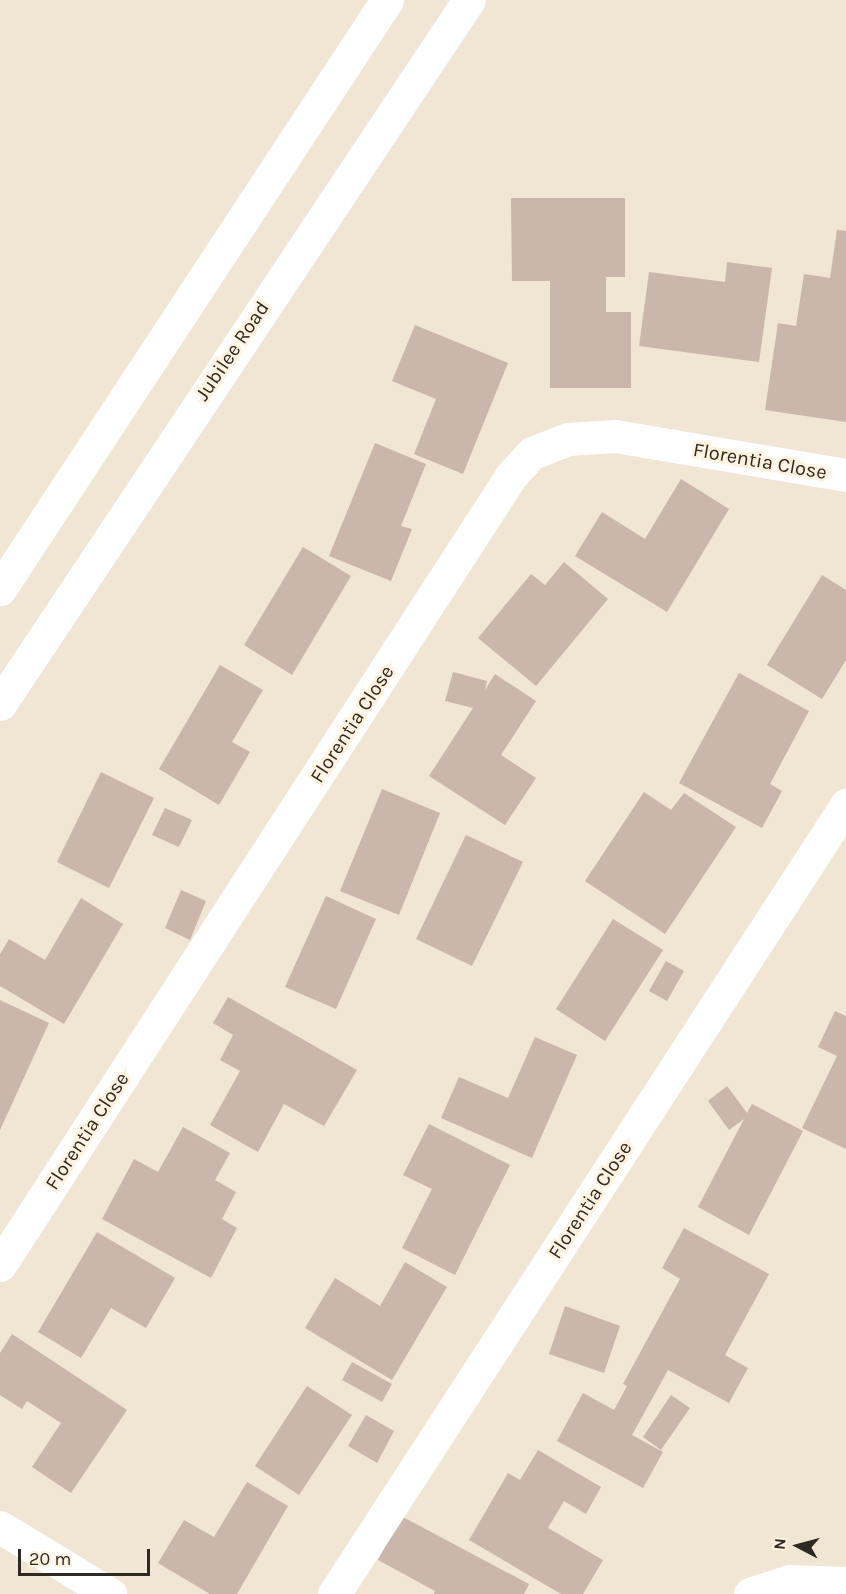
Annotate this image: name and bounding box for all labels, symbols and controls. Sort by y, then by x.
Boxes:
street label: Jubilee Road [190,297,274,405]
street label: Florentia Close [691,437,829,485]
street label: Florentia Close [305,661,399,787]
street label: Florentia Close [40,1068,134,1194]
street label: Florentia Close [543,1137,637,1263]
north arrow [768,1516,828,1576]
scale bar [21,1537,153,1575]
text: N [770,1537,790,1551]
text: 20 m [29,1548,71,1570]

